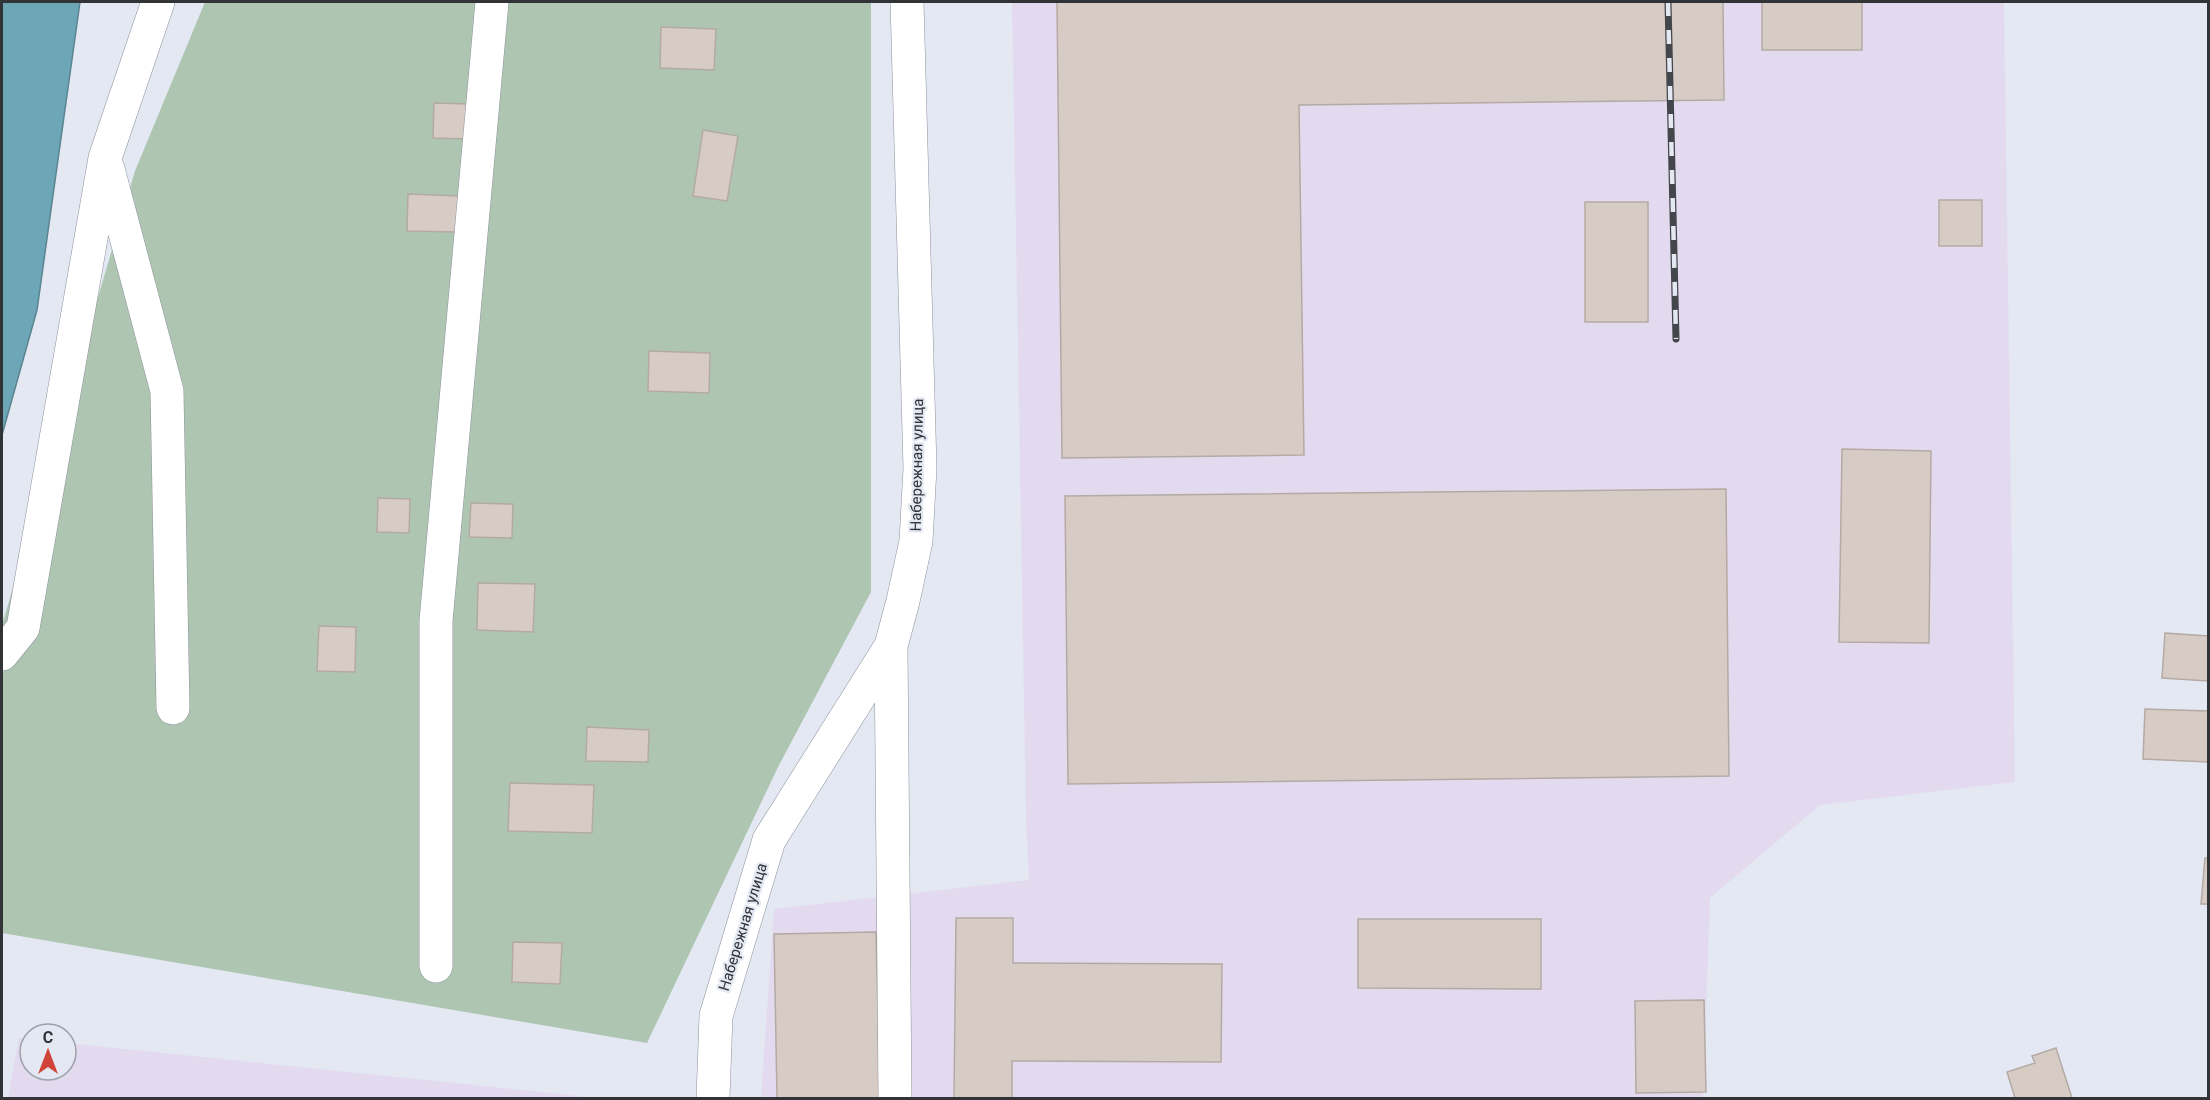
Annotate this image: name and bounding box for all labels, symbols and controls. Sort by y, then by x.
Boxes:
street label: Набережная улица [907,398,927,532]
street label: Набережная улица [715,861,771,993]
north arrow [18,1022,78,1082]
text: С [43,1028,53,1047]

